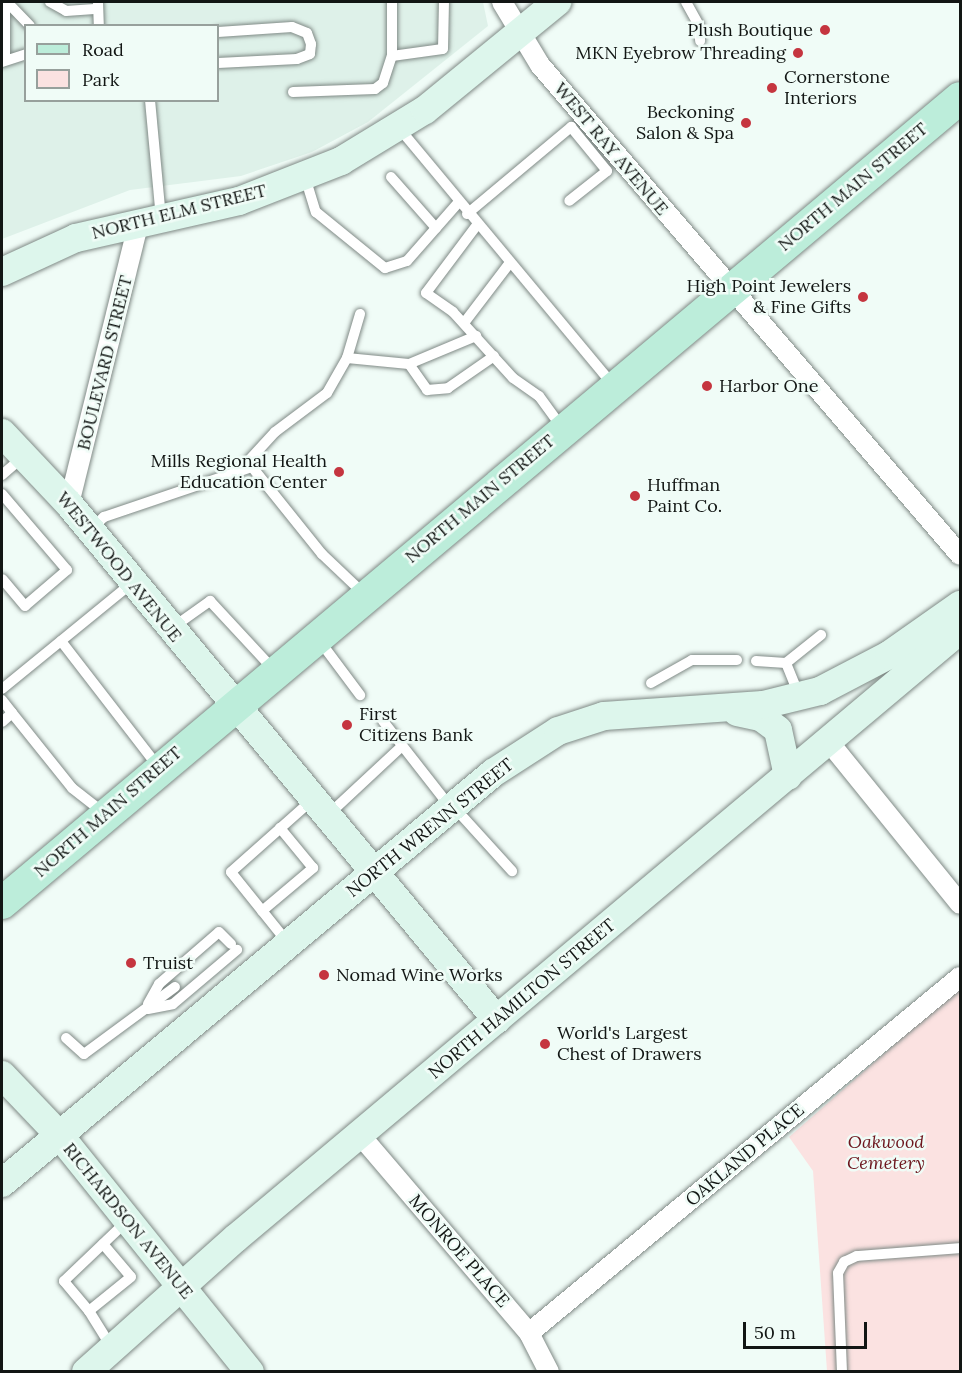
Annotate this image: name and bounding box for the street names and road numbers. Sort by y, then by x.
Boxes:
street label: WEST RAY AVENUE [549,78,673,220]
street label: NORTH MAIN STREET [774,118,932,256]
street label: NORTH ELM STREET [89,180,269,244]
street label: BOULEVARD STREET [73,273,137,453]
street label: NORTH MAIN STREET [401,430,559,568]
street label: WESTWOOD AVENUE [52,488,186,646]
street label: NORTH MAIN STREET [30,742,186,882]
street label: NORTH WRENN STREET [342,754,518,902]
street label: NORTH HAMILTON STREET [424,914,620,1084]
street label: OAKLAND PLACE [681,1099,809,1211]
street label: RICHARDSON AVENUE [58,1139,198,1303]
street label: MONROE PLACE [404,1190,514,1312]

